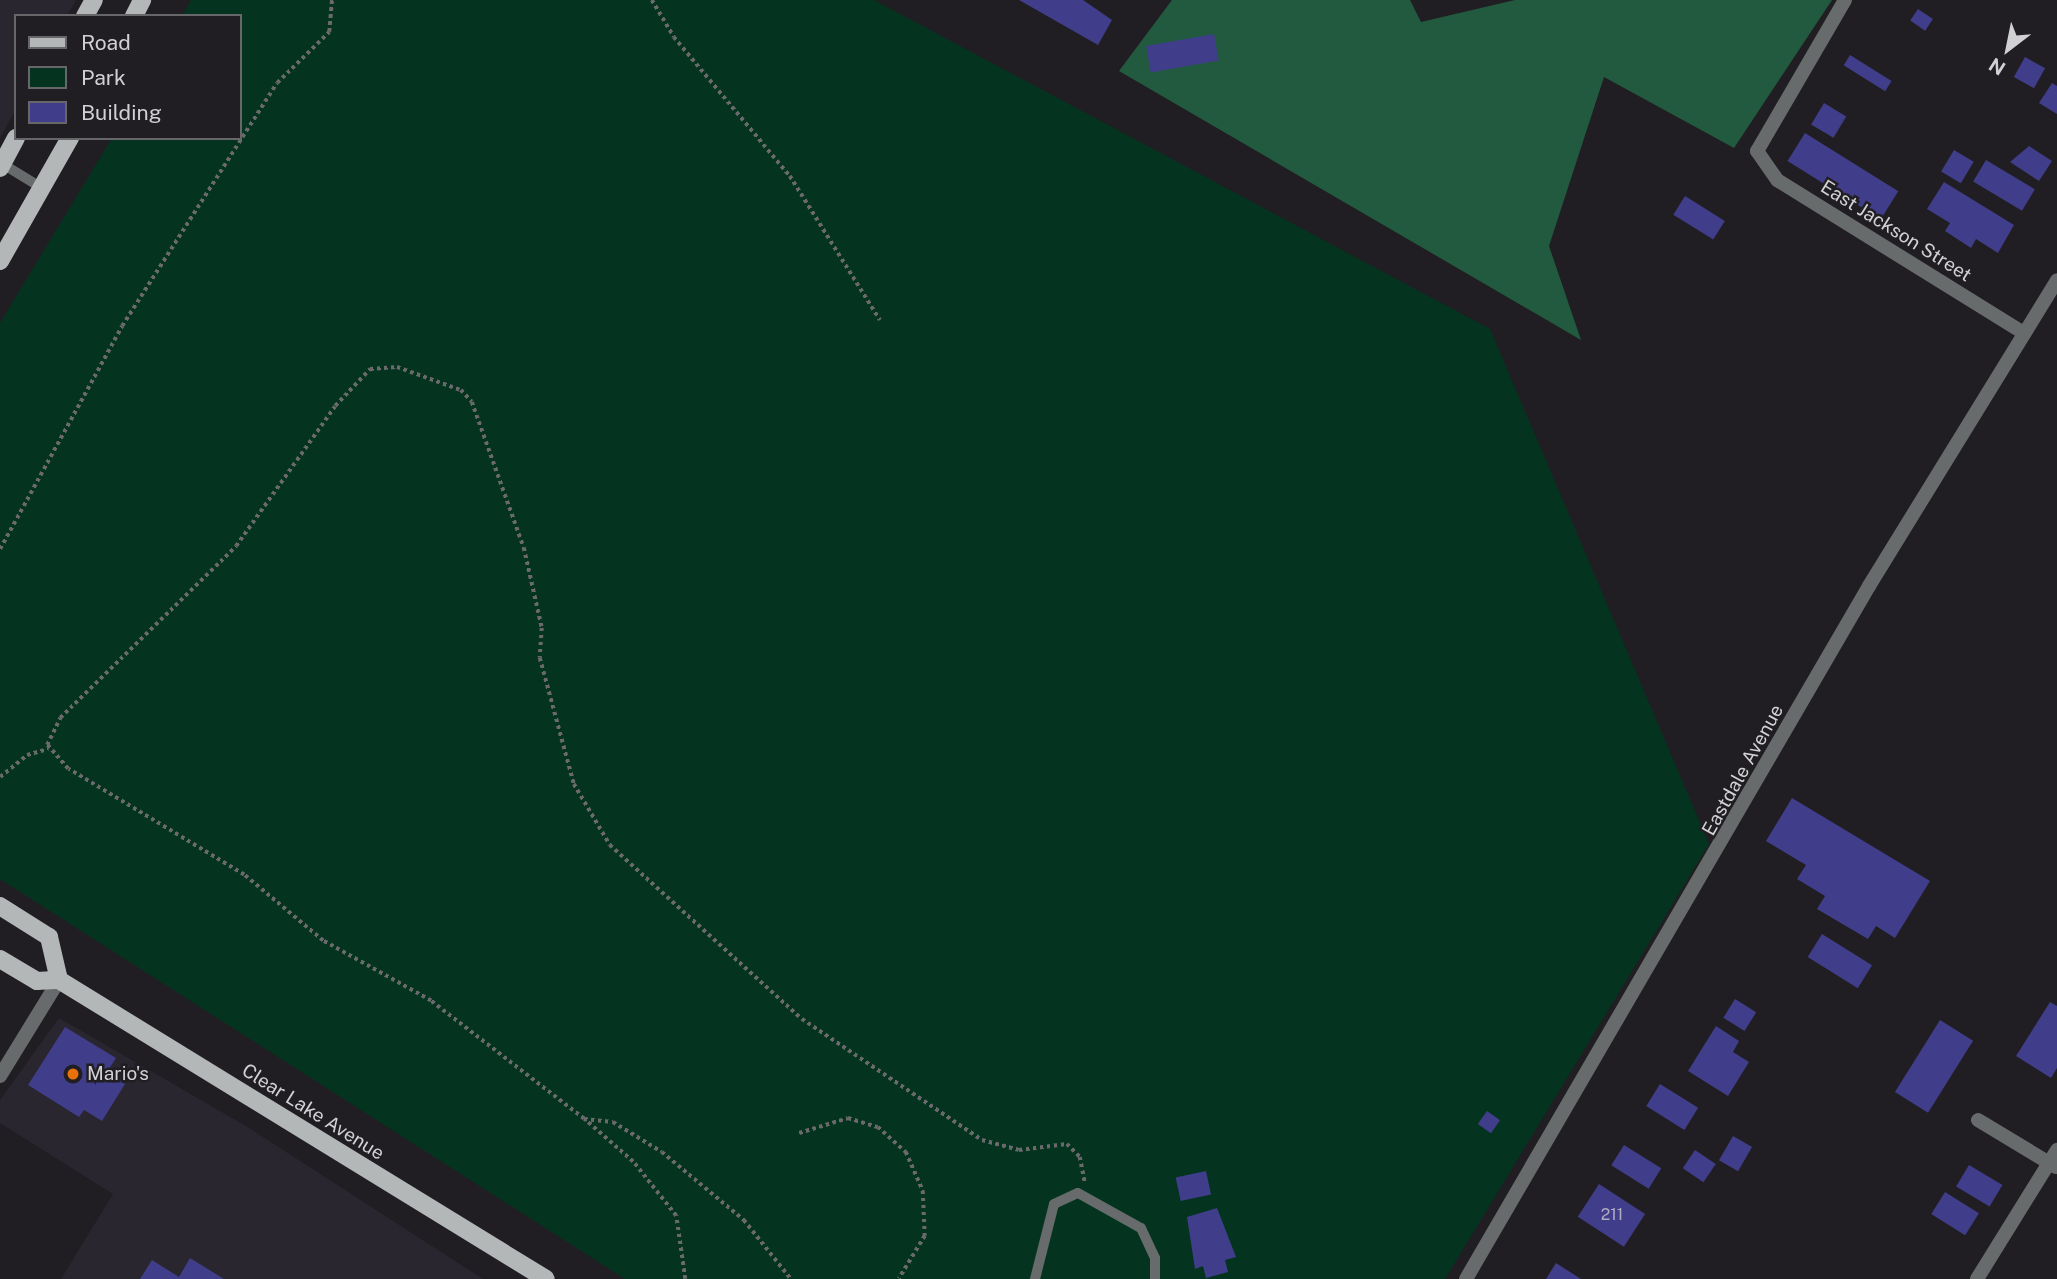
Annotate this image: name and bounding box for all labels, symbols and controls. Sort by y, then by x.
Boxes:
legend [14,14,242,140]
north arrow [1973,14,2043,84]
text: Road [81,30,131,55]
text: N [1985,54,2009,80]
text: Park [81,65,126,90]
text: Building [81,100,162,125]
street label: East Jackson Street [1816,175,1976,287]
street label: Eastdale Avenue [1698,700,1788,840]
street label: Clear Lake Avenue [238,1059,388,1165]
place label: Mario's [87,1063,149,1085]
marker: Mario's [65,1066,81,1082]
house number: 211 [1601,1205,1623,1225]

